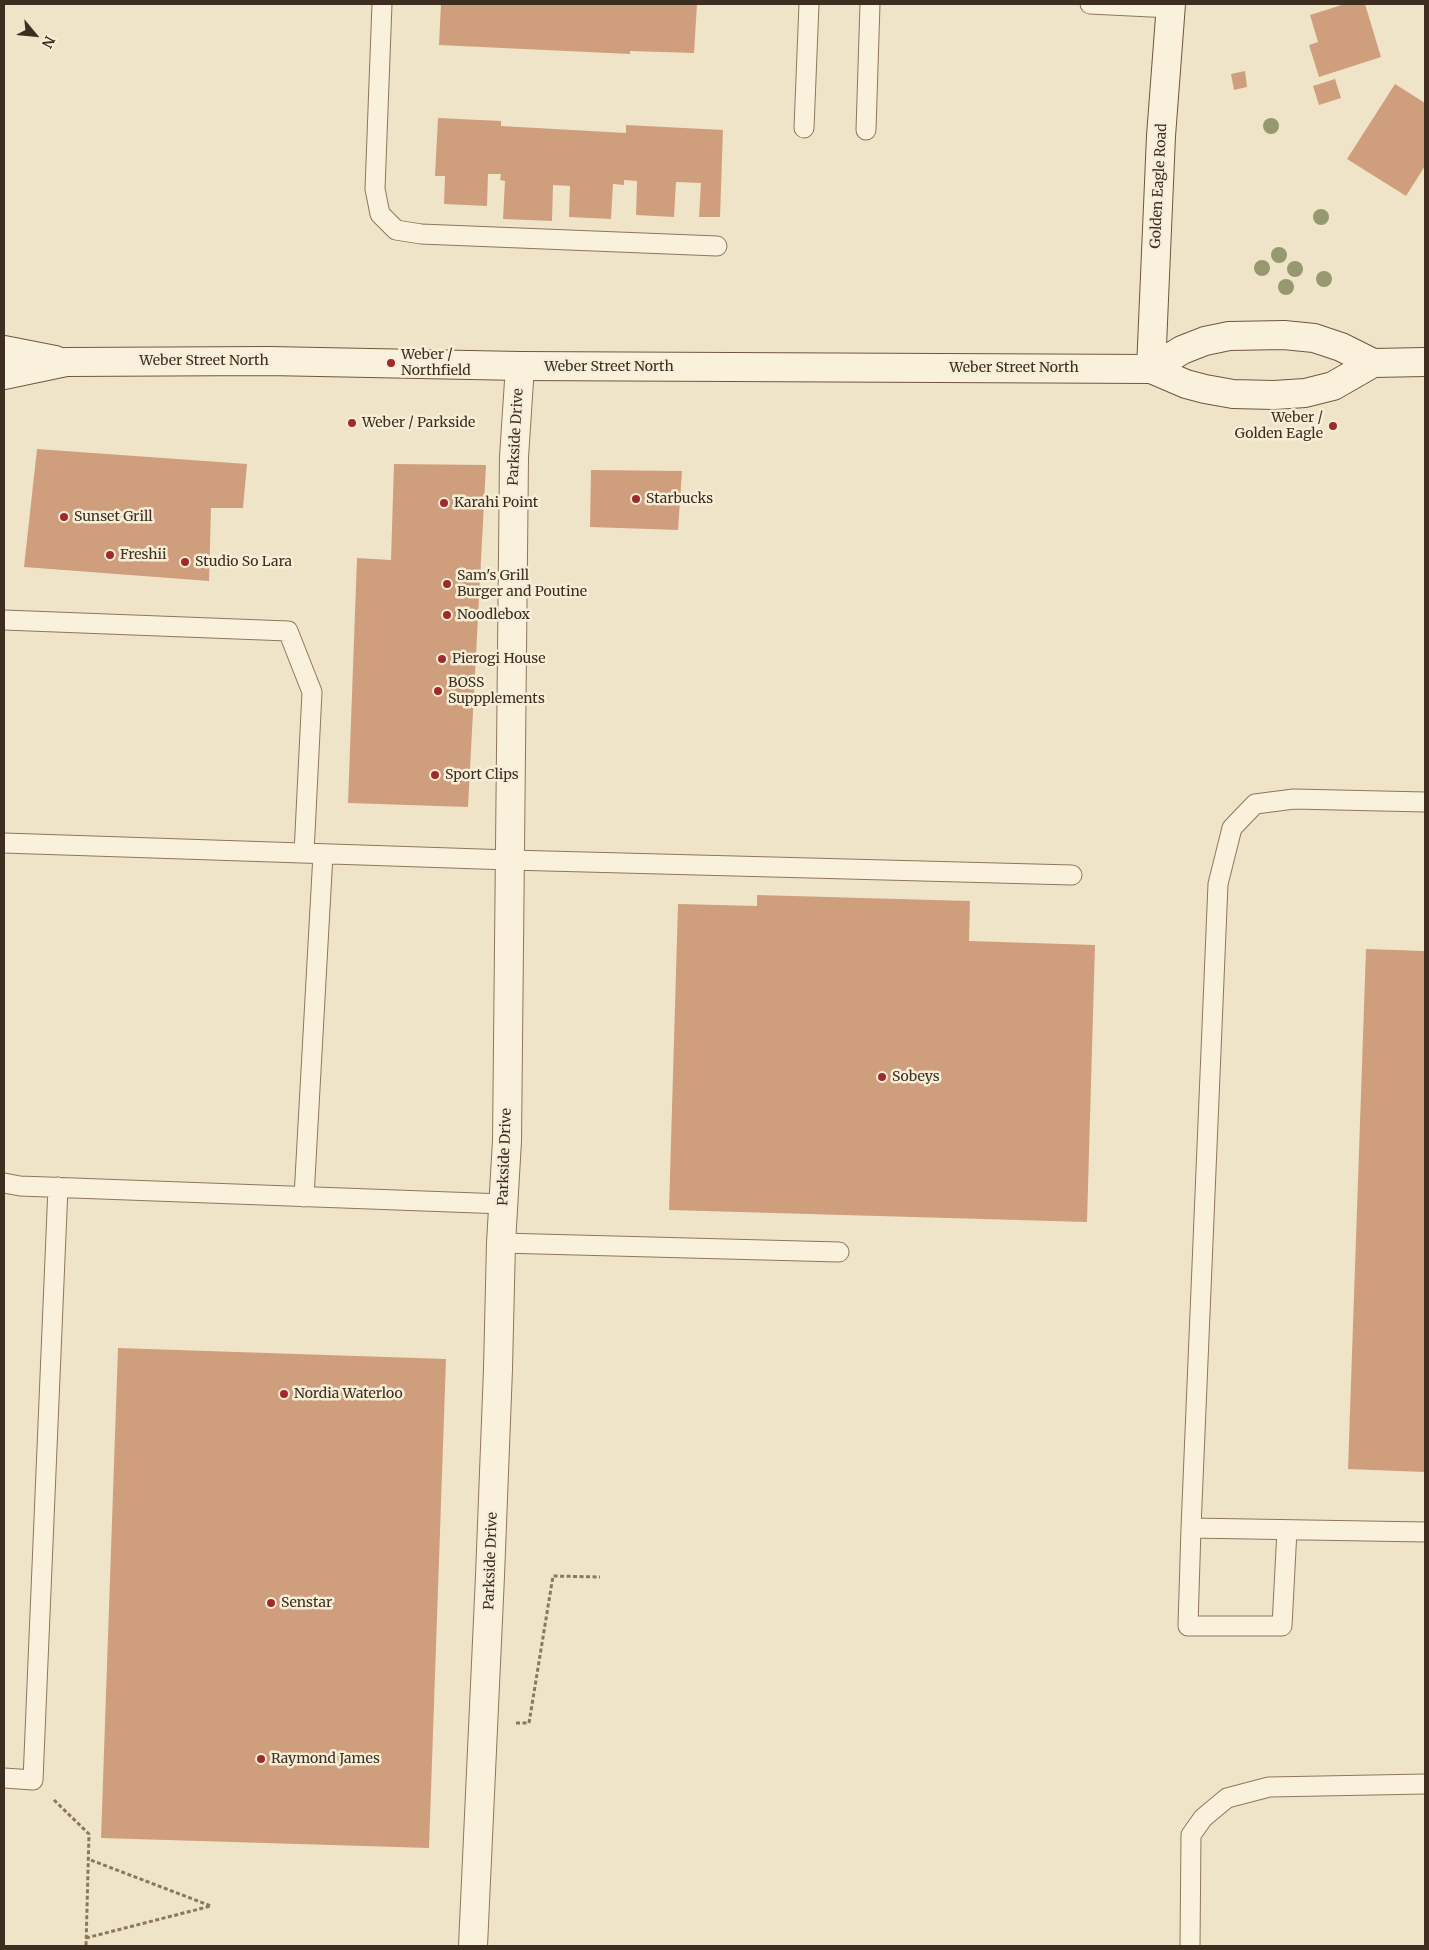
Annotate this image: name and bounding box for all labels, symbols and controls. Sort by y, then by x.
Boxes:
north arrow [10,10,60,60]
text: N [38,33,59,51]
street label: Golden Eagle Road [1147,123,1171,249]
place label: Weber / Northfield [401,347,471,380]
street label: Weber Street North [139,353,269,369]
marker: Weber / Northfield [385,357,397,369]
street label: Weber Street North [544,359,674,375]
street label: Weber Street North [949,360,1079,376]
street label: Parkside Drive [505,388,527,486]
place label: Weber / Golden Eagle [1235,410,1323,442]
place label: Weber / Parkside [362,415,475,431]
marker: Weber / Parkside [346,417,358,429]
marker: Weber / Golden Eagle [1327,420,1339,432]
place label: Starbucks [646,491,713,507]
marker: Starbucks [630,493,642,505]
place label: Karahi Point [454,495,538,511]
marker: Karahi Point [438,497,450,509]
place label: Sunset Grill [74,509,153,525]
marker: Sunset Grill [58,511,70,523]
place label: Freshii [120,547,167,563]
marker: Freshii [104,549,116,561]
place label: Studio So Lara [195,554,292,570]
marker: Studio So Lara [179,556,191,568]
place label: Sam's Grill Burger and Poutine [457,568,587,600]
marker: Sam's Grill Burger and Poutine [441,578,453,590]
place label: Noodlebox [457,607,530,623]
marker: Noodlebox [441,609,453,621]
place label: Pierogi House [452,651,546,667]
marker: Pierogi House [436,653,448,665]
place label: BOSS Suppplements [448,675,545,708]
marker: BOSS Suppplements [432,685,444,697]
place label: Sport Clips [445,767,519,783]
marker: Sport Clips [429,769,441,781]
place label: Sobeys [892,1069,940,1085]
marker: Sobeys [876,1071,888,1083]
street label: Parkside Drive [495,1108,515,1206]
place label: Nordia Waterloo [294,1386,403,1402]
marker: Nordia Waterloo [278,1388,290,1400]
street label: Parkside Drive [481,1512,501,1610]
place label: Senstar [281,1595,332,1611]
marker: Senstar [265,1597,277,1609]
place label: Raymond James [271,1751,380,1767]
marker: Raymond James [255,1753,267,1765]

